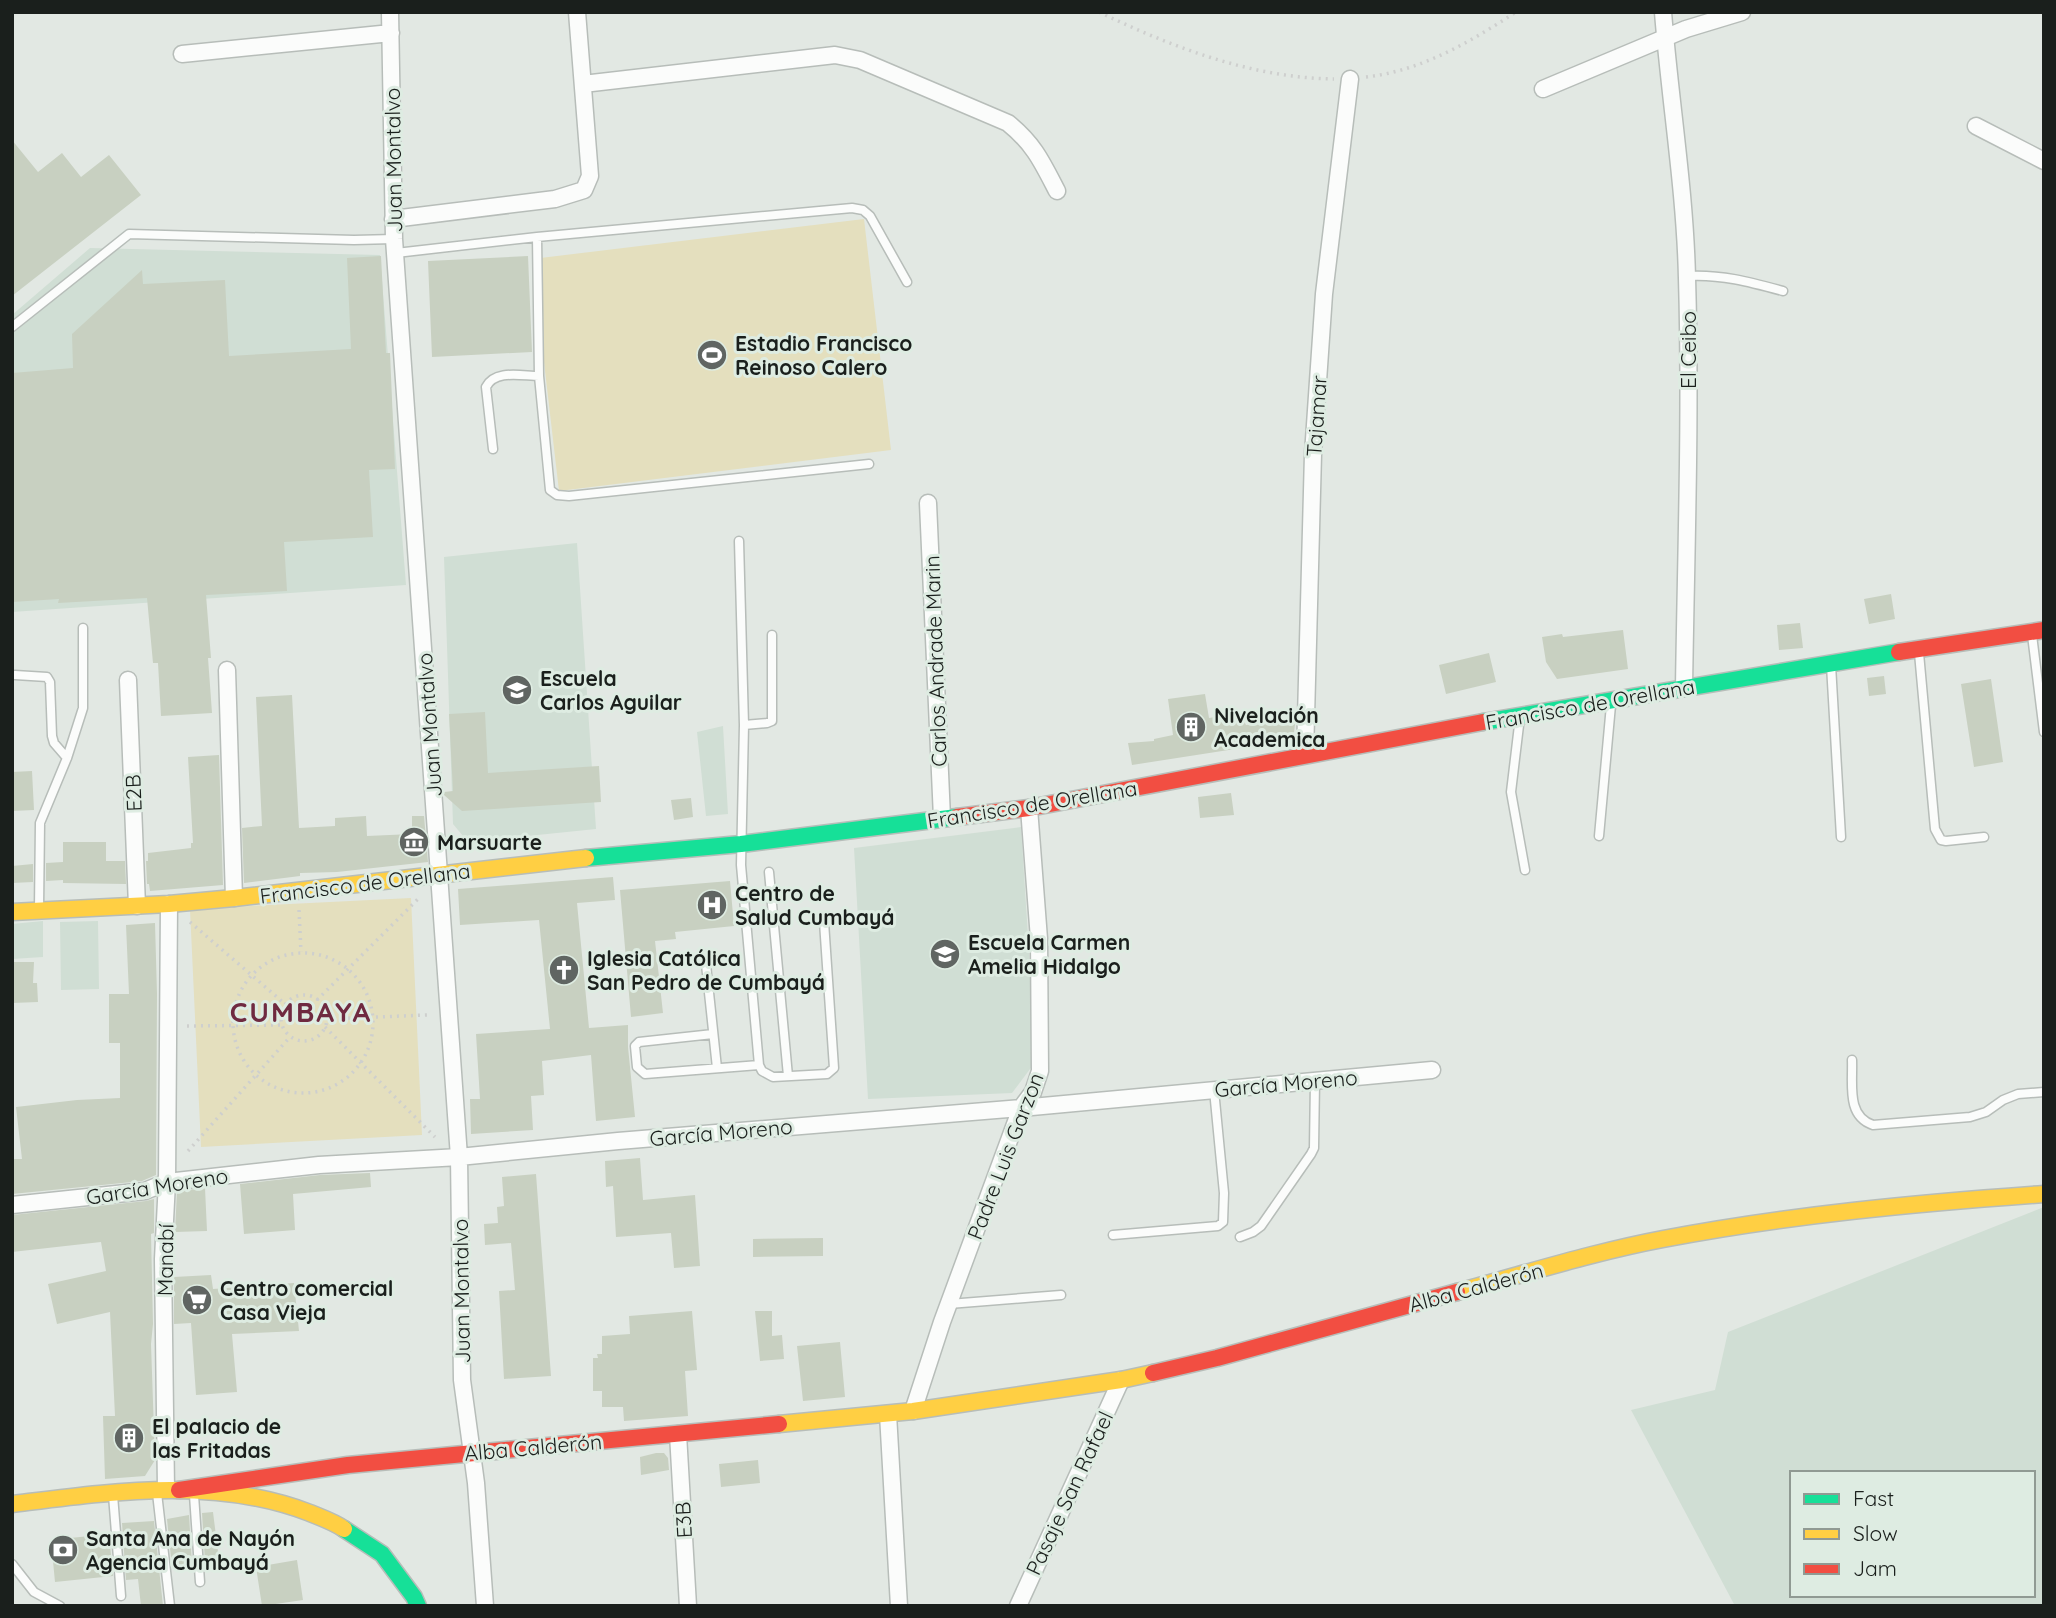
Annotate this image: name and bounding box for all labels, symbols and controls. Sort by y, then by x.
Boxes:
street label: Juan Montalvo [379,87,407,233]
street label: El Ceibo [1675,311,1701,389]
place label: Estadio Francisco Reinoso Calero [735,330,912,380]
sports icon: Estadio Francisco Reinoso Calero [695,338,729,372]
street label: Tajamar [1300,374,1332,458]
street label: Carlos Andrade Marin [918,555,952,767]
street label: Juan Montalvo [411,652,447,798]
place label: Escuela Carlos Aguilar [540,665,682,715]
school or university icon: Escuela Carlos Aguilar [500,673,534,707]
street label: Francisco de Orellana [1483,673,1697,735]
place label: Nivelación Academica [1214,702,1326,752]
building icon: Nivelación Academica [1174,710,1208,744]
street label: E2B [119,774,147,812]
street label: Francisco de Orellana [925,775,1139,833]
museum icon: Marsuarte [397,825,431,859]
place label: Marsuarte [437,829,542,855]
street label: Francisco de Orellana [258,857,472,909]
place label: Centro de Salud Cumbayá [735,880,894,930]
hospital icon: Centro de Salud Cumbayá [695,888,729,922]
place label: Escuela Carmen Amelia Hidalgo [968,929,1130,979]
school or university icon: Escuela Carmen Amelia Hidalgo [928,937,962,971]
place label: Iglesia Católica San Pedro de Cumbayá [587,945,825,995]
church icon: Iglesia Católica San Pedro de Cumbayá [547,953,581,987]
district label: CUMBAYA [230,994,372,1029]
street label: García Moreno [1213,1064,1359,1102]
street label: Padre Luis Garzon [961,1069,1049,1243]
street label: García Moreno [648,1113,794,1151]
street label: García Moreno [84,1162,230,1210]
street label: Juan Montalvo [447,1218,475,1364]
street label: Manabí [151,1223,179,1296]
street label: Alba Calderón [1406,1257,1546,1317]
place label: Centro comercial Casa Vieja [220,1275,393,1325]
supermarket icon: Centro comercial Casa Vieja [180,1283,214,1317]
street label: Pasaje San Rafael [1020,1407,1118,1579]
place label: El palacio de las Fritadas [152,1413,281,1463]
building icon: El palacio de las Fritadas [112,1421,146,1455]
street label: Alba Calderón [463,1428,603,1466]
legend [1790,1471,2035,1597]
text: Fast [1853,1485,1894,1511]
street label: E3B [669,1501,697,1539]
text: Slow [1853,1520,1898,1546]
place label: Santa Ana de Nayón Agencia Cumbayá [86,1525,295,1575]
bank icon: Santa Ana de Nayón Agencia Cumbayá [46,1533,80,1567]
text: Jam [1853,1555,1897,1581]

